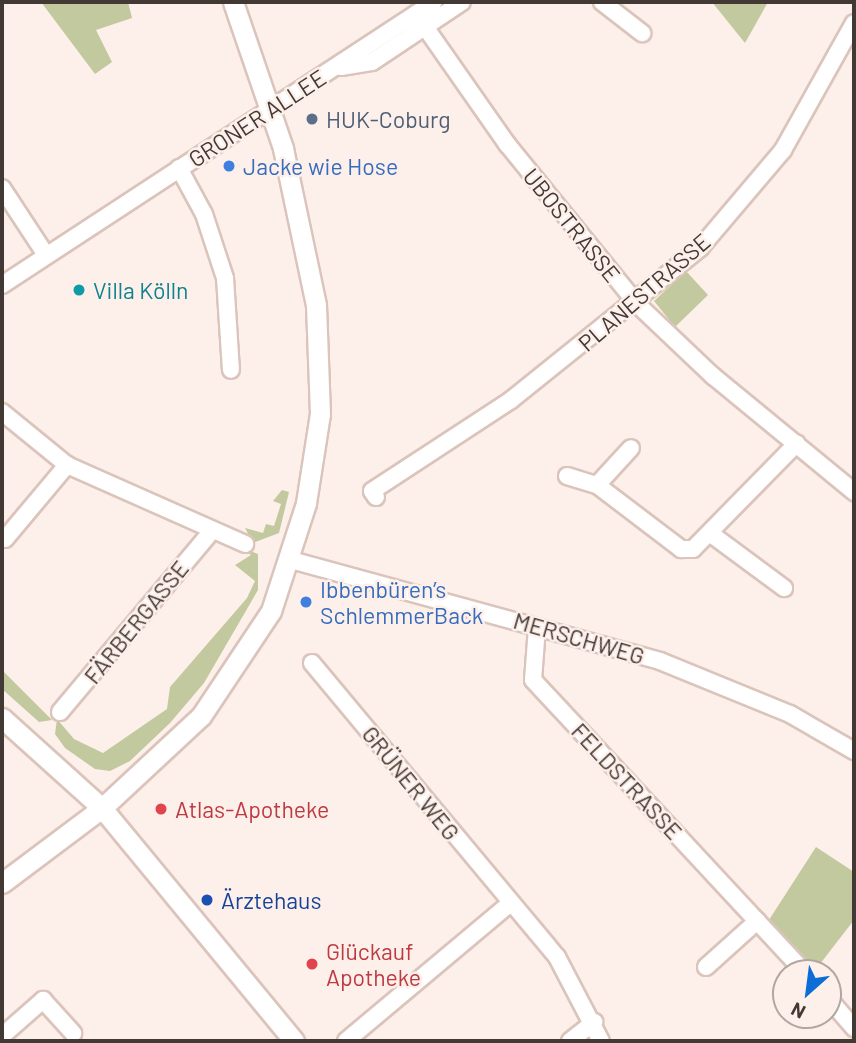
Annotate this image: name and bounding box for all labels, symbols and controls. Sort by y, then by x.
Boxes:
street label: GRONER ALLEE [183,63,331,173]
place label: HUK-Coburg [326,105,450,133]
marker: HUK-Coburg [304,111,320,127]
place label: Jacke wie Hose [243,152,398,180]
marker: Jacke wie Hose [221,158,237,174]
street label: UBOSTRASSE [518,163,626,287]
street label: PLANESTRASSE [572,227,716,357]
place label: Villa Kölln [93,276,188,304]
marker: Villa Kölln [71,282,87,298]
street label: FÄRBERGASSE [78,555,194,689]
place label: Ibbenbüren’s SchlemmerBack [320,575,483,629]
marker: Ibbenbüren’s SchlemmerBack [298,594,314,610]
street label: MERSCHWEG [510,606,648,670]
street label: FELDSTRASSE [566,717,688,845]
street label: GRÜNER WEG [357,720,465,846]
place label: Atlas-Apotheke [175,795,329,823]
marker: Atlas-Apotheke [153,801,169,817]
place label: Ärztehaus [221,886,321,914]
marker: Ärztehaus [199,892,215,908]
place label: Glückauf Apotheke [326,937,421,991]
marker: Glückauf Apotheke [304,956,320,972]
north arrow [772,959,842,1029]
text: N [787,998,809,1024]

